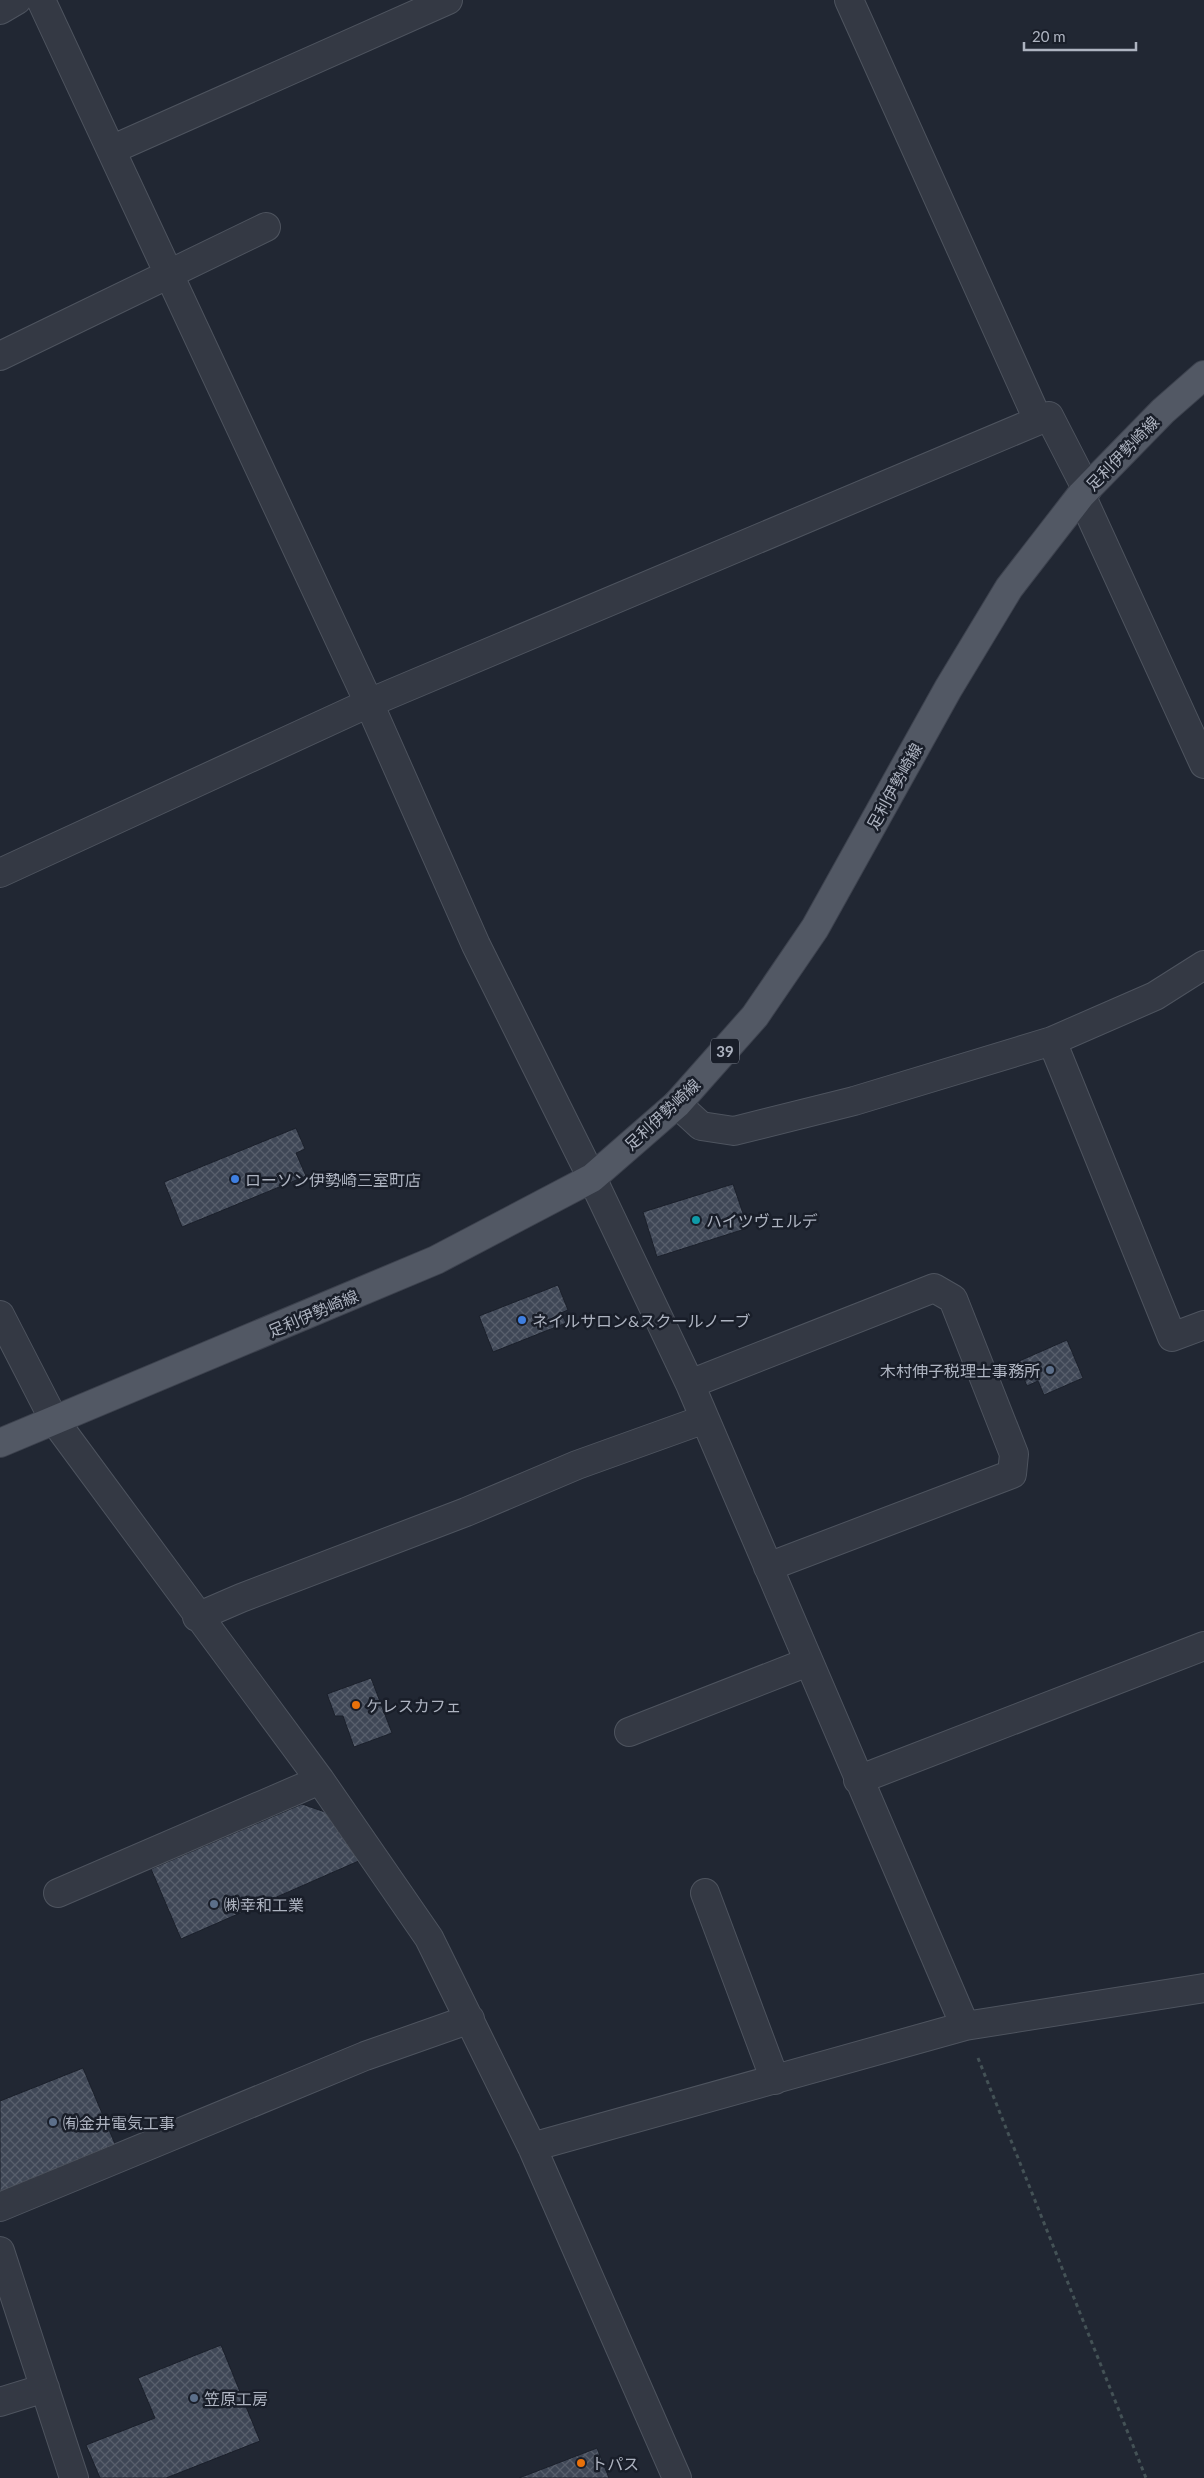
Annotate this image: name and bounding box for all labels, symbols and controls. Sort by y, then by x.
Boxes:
scale bar [1024,20,1136,52]
text: 20 m [1032,27,1066,45]
street label: 足利伊勢崎線 [1082,412,1162,494]
street label: 足利伊勢崎線 [862,739,926,833]
road number: 39 [711,1038,739,1064]
street label: 足利伊勢崎線 [620,1074,704,1154]
place label: ローソン伊勢崎三室町店 [245,1170,421,1189]
marker: ローソン伊勢崎三室町店 [229,1173,241,1185]
place label: ハイツヴェルデ [706,1211,818,1230]
marker: ハイツヴェルデ [690,1214,702,1226]
street label: 足利伊勢崎線 [265,1285,361,1341]
place label: ネイルサロン&スクールノーブ [532,1311,750,1330]
marker: ネイルサロン&スクールノーブ [516,1314,528,1326]
place label: 木村伸子税理士事務所 [880,1361,1040,1380]
marker: 木村伸子税理士事務所 [1044,1364,1056,1376]
place label: ケレスカフェ [366,1696,462,1715]
marker: ケレスカフェ [350,1699,362,1711]
place label: ㈱幸和工業 [224,1895,304,1914]
marker: ㈱幸和工業 [208,1898,220,1910]
place label: ㈲金井電気工事 [63,2113,175,2132]
marker: ㈲金井電気工事 [47,2116,59,2128]
place label: 笠原工房 [204,2389,268,2408]
marker: 笠原工房 [188,2392,200,2404]
place label: トパス [591,2454,639,2473]
marker: トパス [575,2457,587,2469]

